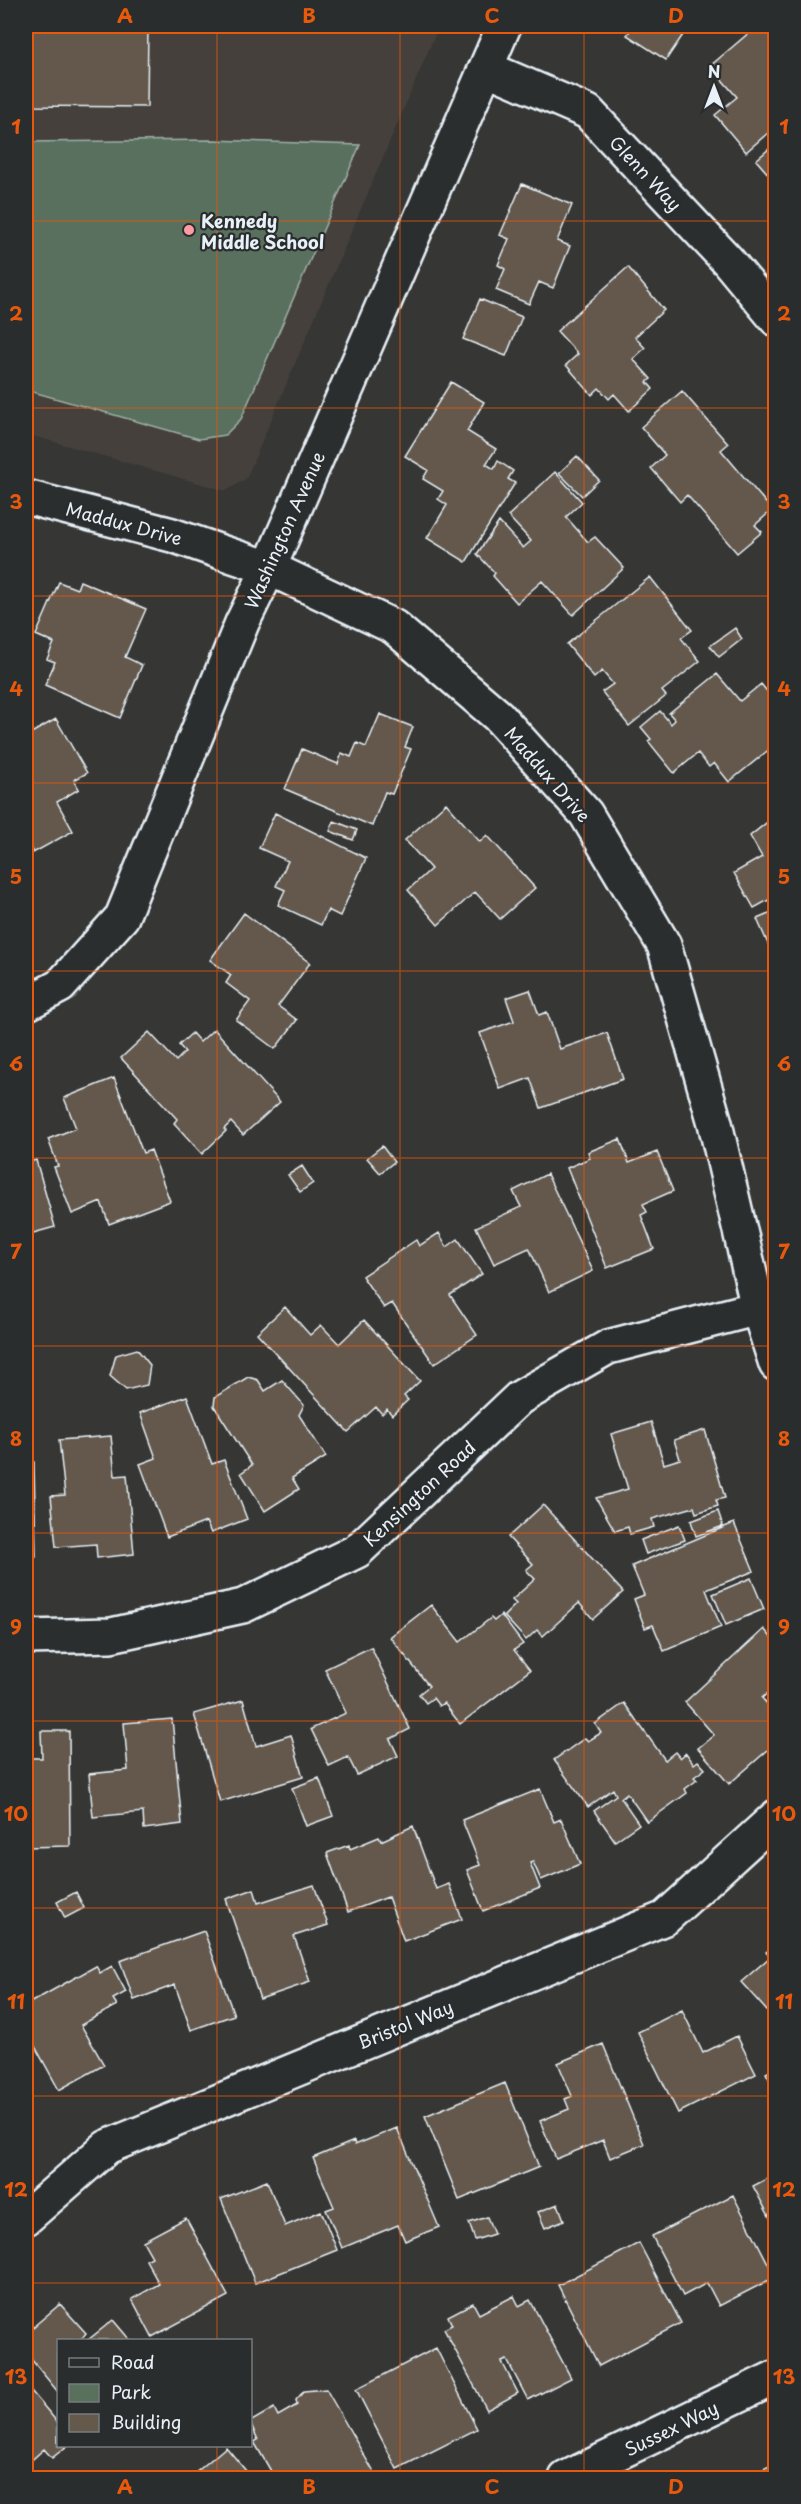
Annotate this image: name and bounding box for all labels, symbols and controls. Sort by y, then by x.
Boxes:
text: A [117,0,133,30]
text: B [302,0,316,30]
text: C [484,0,500,30]
text: D [668,0,684,30]
north arrow [684,57,744,117]
text: N [708,59,720,83]
text: 1 [11,111,21,141]
text: 1 [779,111,789,141]
street label: Glenn Way [604,129,688,217]
place label: Kennedy Middle School [201,207,324,255]
marker: Kennedy Middle School [182,223,196,237]
text: 2 [9,298,23,328]
text: 2 [777,298,791,328]
street label: Washington Avenue [237,447,331,613]
text: 3 [9,486,23,516]
text: 3 [777,486,791,516]
street label: Maddux Drive [63,495,185,551]
text: 4 [9,673,23,703]
text: 4 [777,673,791,703]
street label: Maddux Drive [499,720,597,828]
text: 5 [10,861,22,891]
text: 5 [778,861,790,891]
text: 6 [9,1048,23,1078]
text: 6 [777,1048,791,1078]
text: 7 [10,1236,22,1266]
text: 7 [778,1236,790,1266]
text: 8 [10,1423,22,1453]
text: 8 [778,1423,790,1453]
street label: Kensington Road [357,1434,481,1552]
text: 9 [10,1611,22,1641]
text: 9 [778,1611,790,1641]
text: 10 [4,1798,28,1828]
text: 10 [772,1798,796,1828]
text: 11 [7,1986,25,2016]
text: 11 [775,1986,793,2016]
street label: Bristol Way [353,1993,457,2055]
text: 12 [4,2174,28,2204]
text: 12 [772,2174,796,2204]
legend [57,2339,252,2447]
text: Road [111,2348,155,2375]
text: 13 [5,2361,27,2391]
text: 13 [773,2361,795,2391]
text: Park [111,2378,151,2405]
street label: Sussex Way [619,2394,723,2462]
text: Building [111,2408,181,2435]
text: A [117,2471,133,2501]
text: B [302,2471,316,2501]
text: C [484,2471,500,2501]
text: D [668,2471,684,2501]

